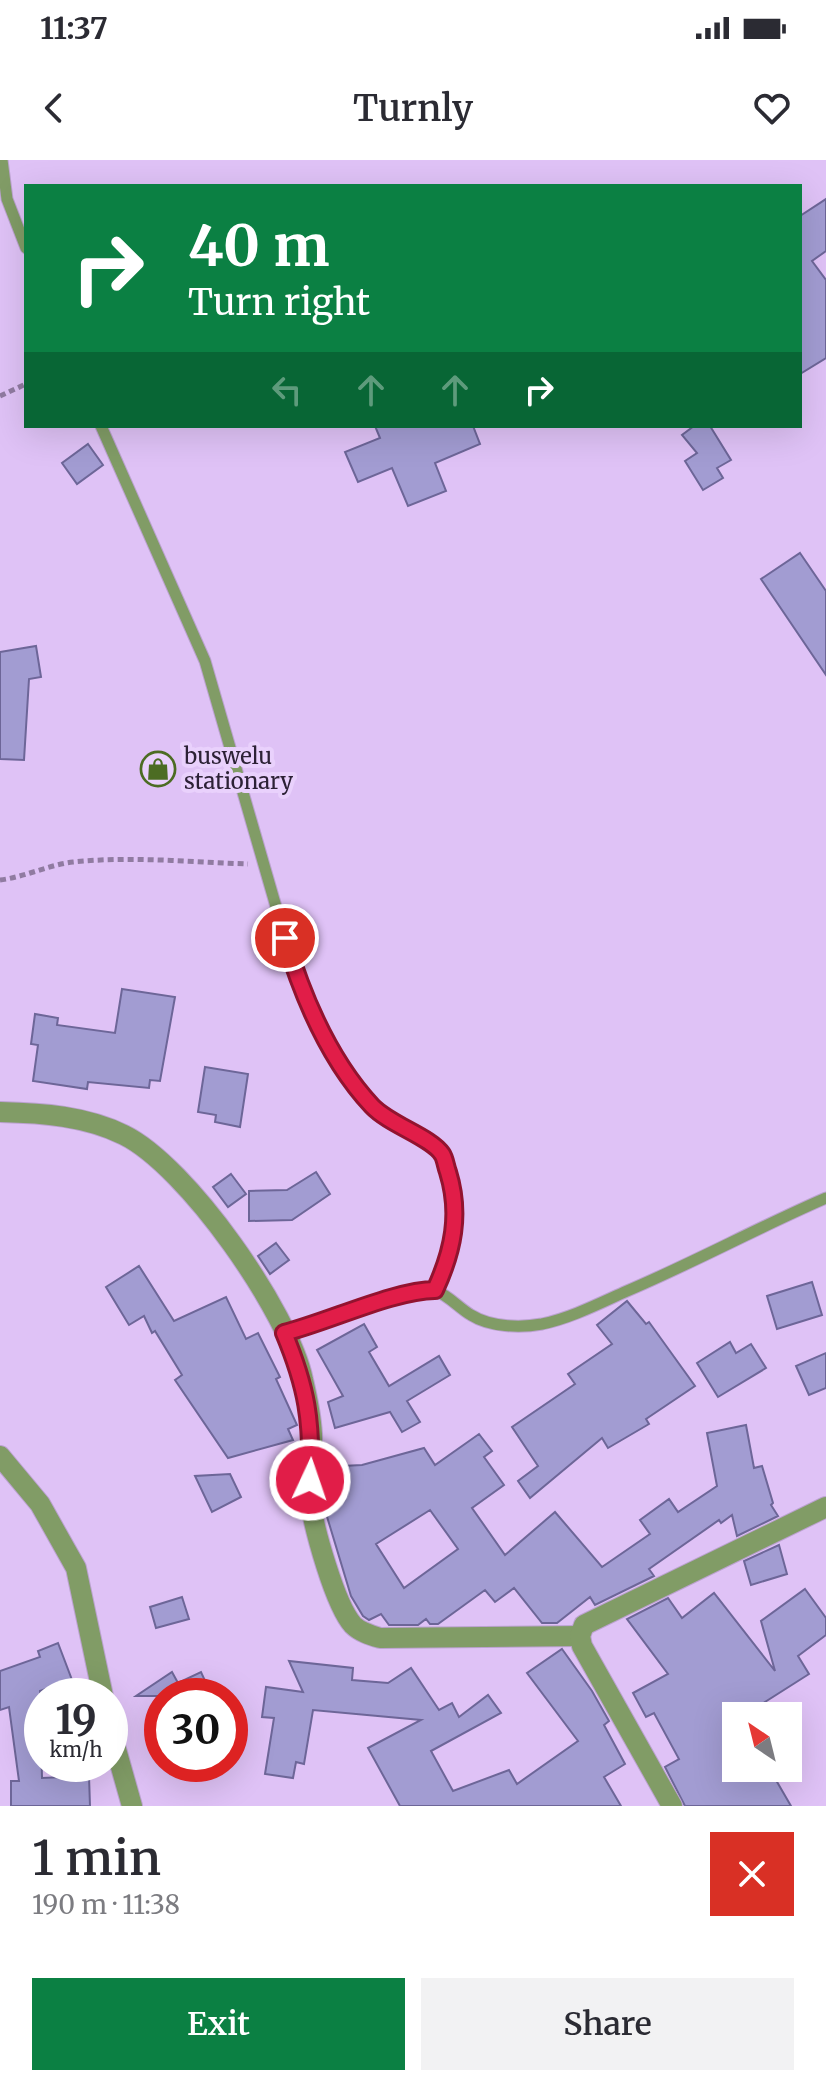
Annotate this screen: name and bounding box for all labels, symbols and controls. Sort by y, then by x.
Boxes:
text: 11:37 [40,9,108,47]
icon: back [32,86,76,130]
text: Turnly [353,86,473,131]
icon: heart [750,86,794,130]
text: 40 m [188,211,330,281]
icon: right [56,216,160,320]
text: Turn right [188,280,370,325]
icon: left [265,368,309,412]
icon: ahead [349,368,393,412]
icon: ahead [433,368,477,412]
icon: right [517,368,561,412]
place label: buswelu stationary [183,742,293,795]
shop icon: buswelu stationary [139,750,177,788]
pin [251,904,319,972]
icon: arrive [263,916,307,960]
position arrow [268,1438,352,1522]
speed limit sign: 30 [144,1678,248,1782]
text: 19 [55,1695,97,1745]
north arrow [722,1702,802,1782]
map controls [722,1702,802,1782]
text: km/h [50,1737,102,1762]
text: 1 min [32,1828,161,1888]
button: close [710,1832,794,1916]
text: 190 m · 11:38 [32,1888,180,1921]
button: Exit [32,1978,405,2070]
button: Share [421,1978,794,2070]

